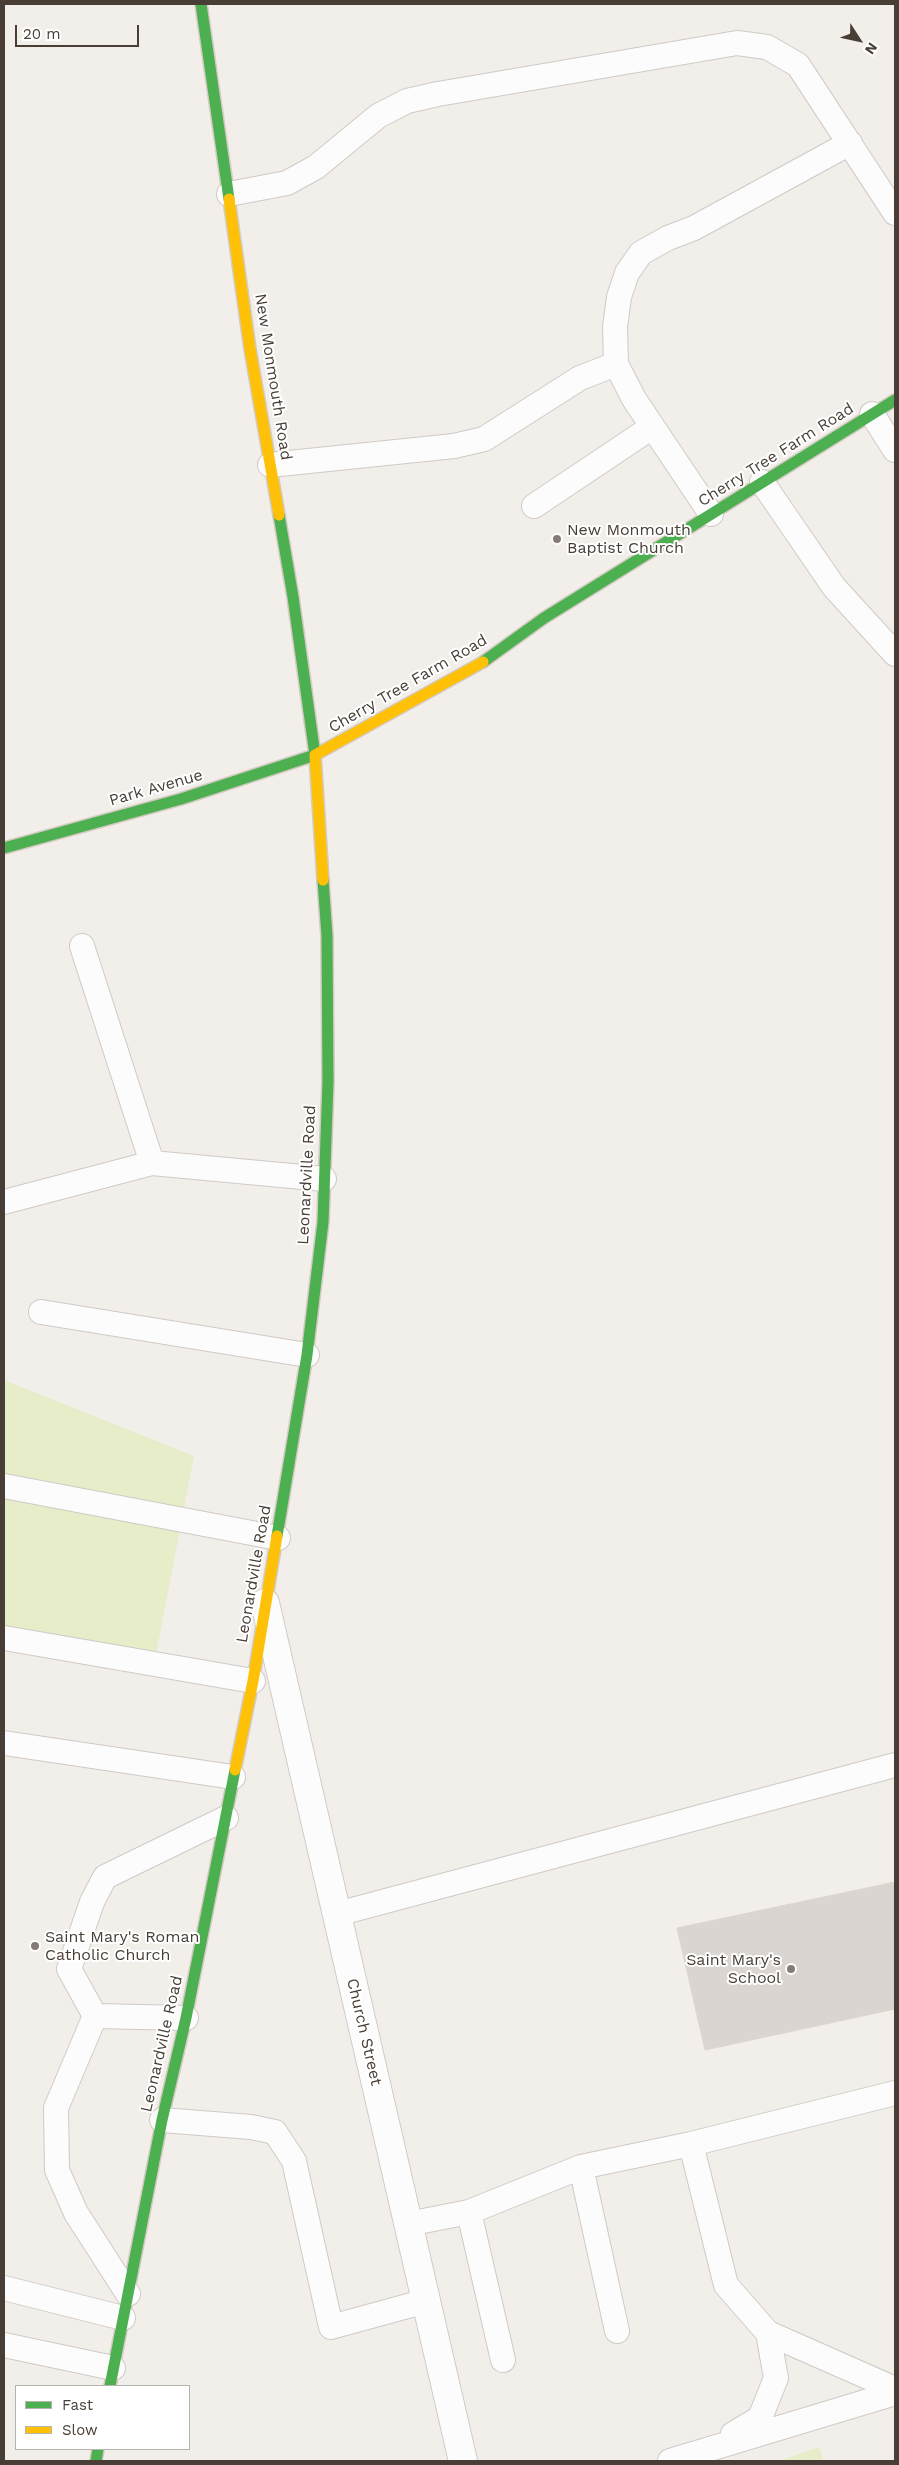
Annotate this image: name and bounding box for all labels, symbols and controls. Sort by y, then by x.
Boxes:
scale bar [18,15,141,47]
north arrow [834,15,884,65]
text: 20 m [23,25,61,43]
text: N [862,40,881,57]
street label: New Monmouth Road [250,292,296,462]
street label: Cherry Tree Farm Road [695,399,857,511]
place label: New Monmouth Baptist Church [567,520,691,558]
marker: New Monmouth Baptist Church [551,533,563,545]
street label: Cherry Tree Farm Road [325,631,491,737]
street label: Park Avenue [107,765,205,811]
street label: Leonardville Road [294,1105,320,1245]
street label: Leonardville Road [232,1504,276,1644]
place label: Saint Mary's Roman Catholic Church [45,1927,199,1965]
marker: Saint Mary's Roman Catholic Church [29,1940,41,1952]
place label: Saint Mary's School [686,1950,781,1988]
marker: Saint Mary's School [785,1963,797,1975]
street label: Leonardville Road [137,1974,187,2114]
street label: Church Street [342,1976,386,2088]
legend [15,2385,190,2450]
text: Fast [62,2396,93,2414]
text: Slow [62,2421,98,2439]

